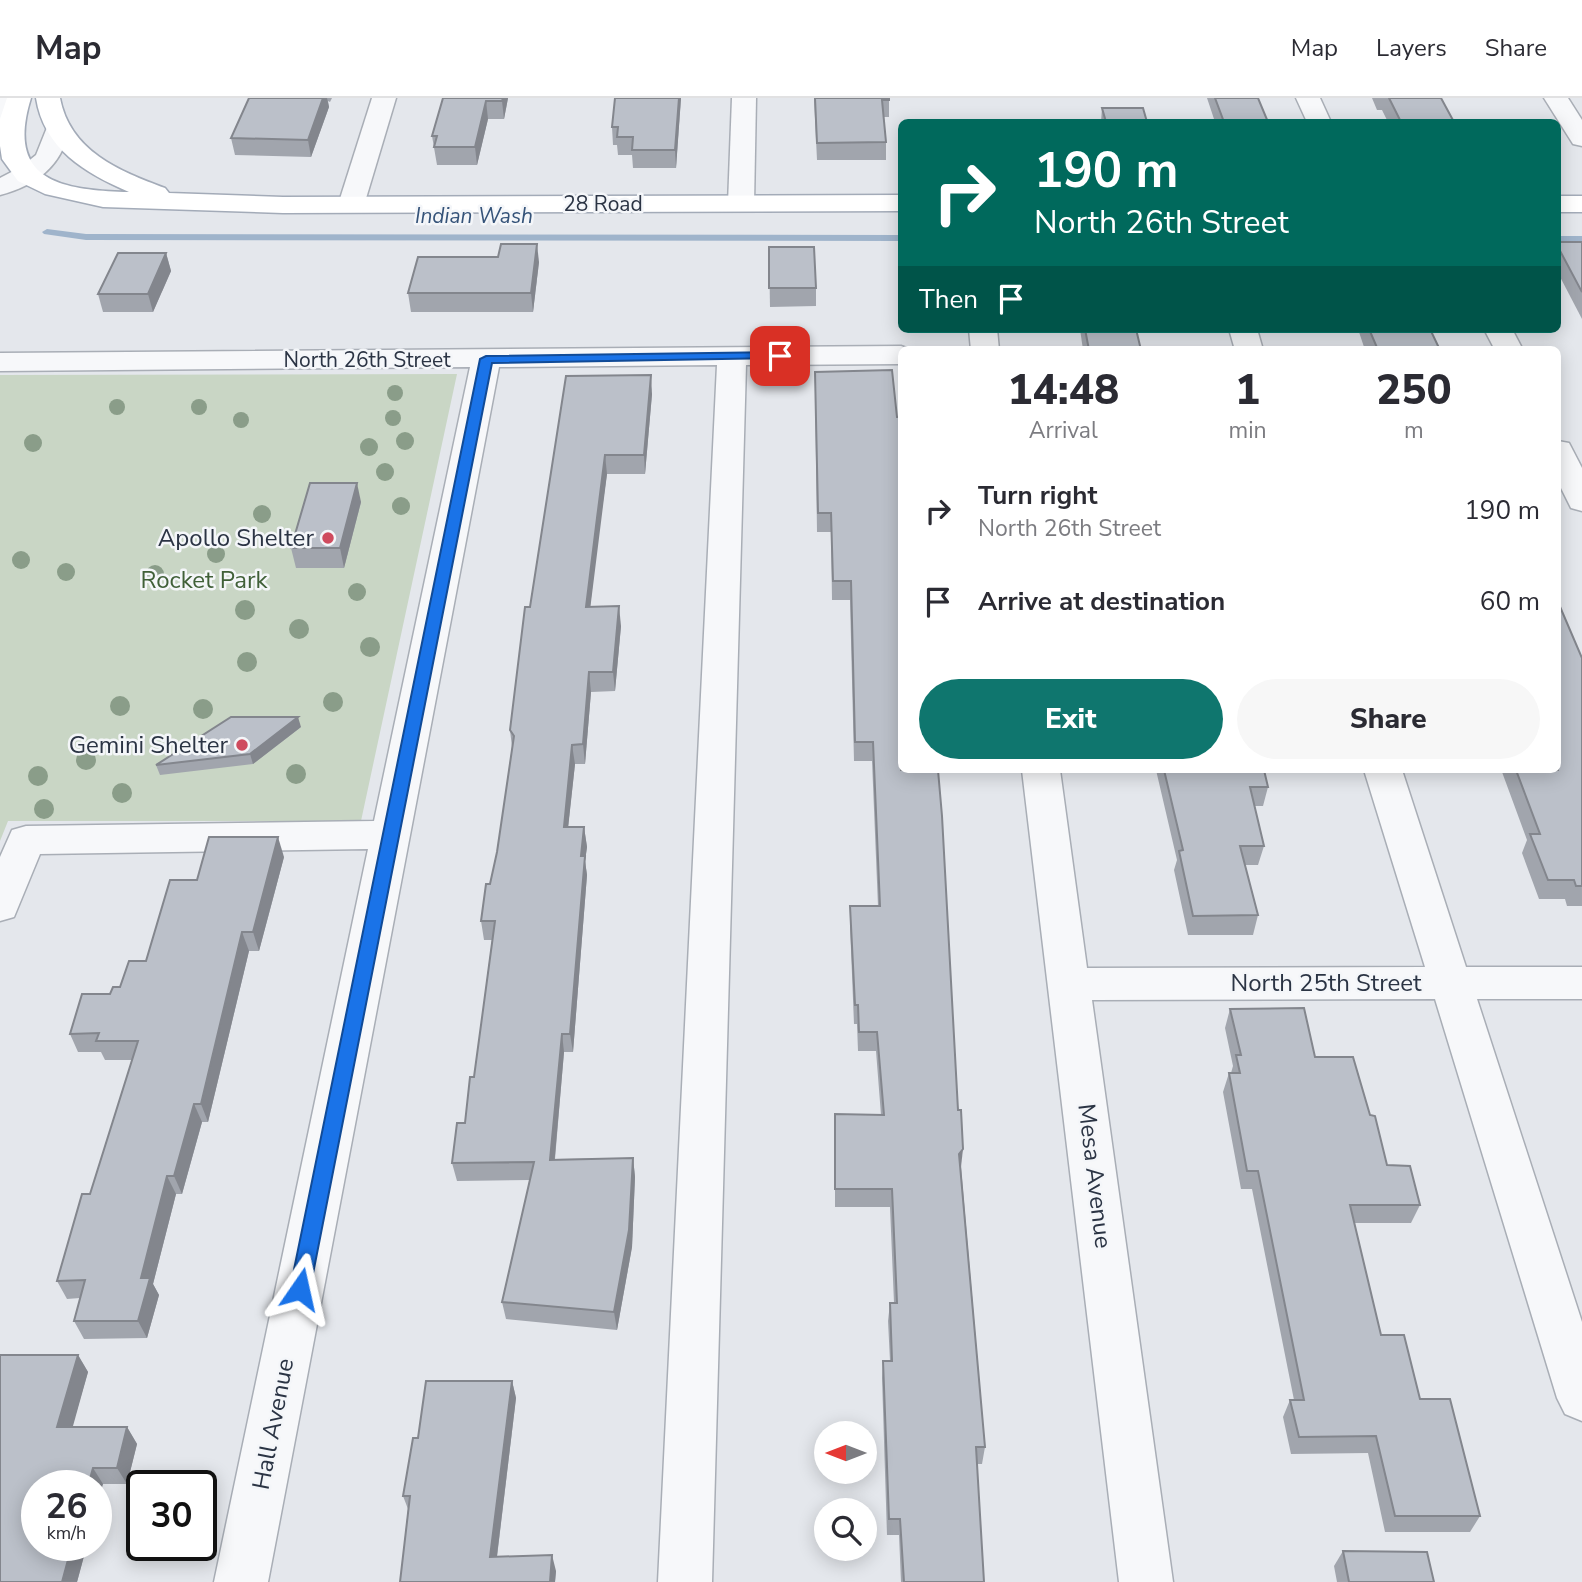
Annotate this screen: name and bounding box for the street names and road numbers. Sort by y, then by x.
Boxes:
street label: 28 Road [563,190,643,218]
street label: North 26th Street [283,346,451,374]
street label: North 25th Street [1230,967,1422,999]
street label: Mesa Avenue [1070,1102,1120,1250]
street label: Hall Avenue [245,1356,301,1492]

